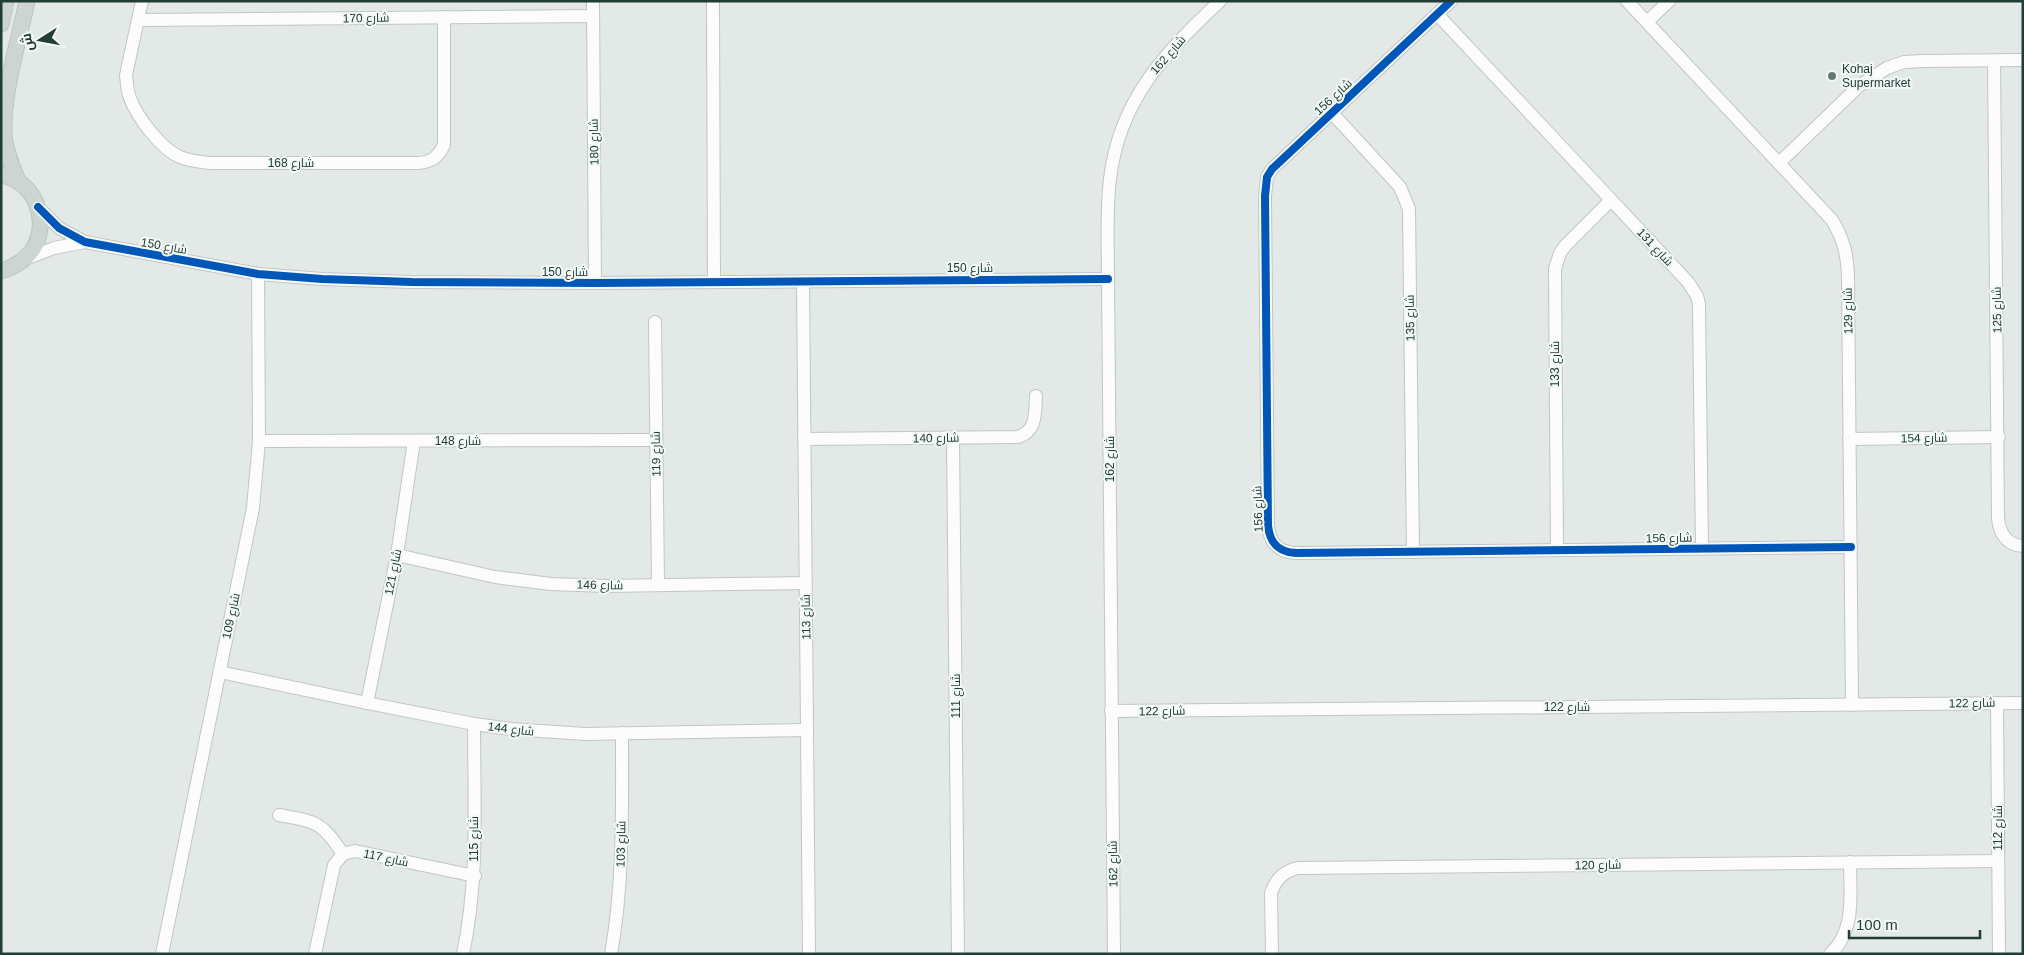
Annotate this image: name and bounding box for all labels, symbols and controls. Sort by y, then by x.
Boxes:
street label: شارع 170 [343,11,390,26]
north arrow [15,15,65,65]
text: ش [18,32,38,53]
street label: شارع 162 [1147,33,1189,78]
place label: Kohaj Supermarket [1842,62,1911,90]
marker: Kohaj Supermarket [1826,70,1838,82]
street label: شارع 156 [1311,76,1356,119]
street label: شارع 180 [587,118,602,165]
street label: شارع 168 [268,156,314,171]
street label: شارع 131 [1633,225,1676,270]
street label: شارع 150 [140,235,188,258]
street label: شارع 150 [947,261,993,276]
street label: شارع 150 [542,265,588,280]
street label: شارع 125 [1990,286,2005,333]
street label: شارع 129 [1841,287,1856,334]
street label: شارع 135 [1403,294,1418,341]
street label: شارع 133 [1548,341,1563,387]
street label: شارع 119 [649,431,664,477]
street label: شارع 140 [913,431,960,446]
street label: شارع 154 [1901,431,1948,446]
street label: شارع 148 [435,434,481,449]
street label: شارع 162 [1103,436,1118,482]
street label: شارع 156 [1250,485,1267,533]
street label: شارع 156 [1646,531,1693,546]
street label: شارع 121 [382,548,405,596]
street label: شارع 146 [577,578,623,593]
street label: شارع 109 [219,592,244,640]
street label: شارع 113 [799,594,814,640]
street label: شارع 111 [949,674,964,718]
street label: شارع 122 [1949,696,1996,711]
street label: شارع 122 [1544,700,1590,715]
street label: شارع 122 [1139,704,1186,719]
street label: شارع 144 [487,719,535,740]
street label: شارع 112 [1991,805,2006,851]
street label: شارع 115 [467,816,482,862]
street label: شارع 103 [614,821,629,867]
street label: شارع 162 [1106,840,1121,887]
street label: شارع 117 [362,846,410,871]
street label: شارع 120 [1575,858,1622,873]
scale bar [1849,908,1980,940]
text: 100 m [1856,916,1898,933]

